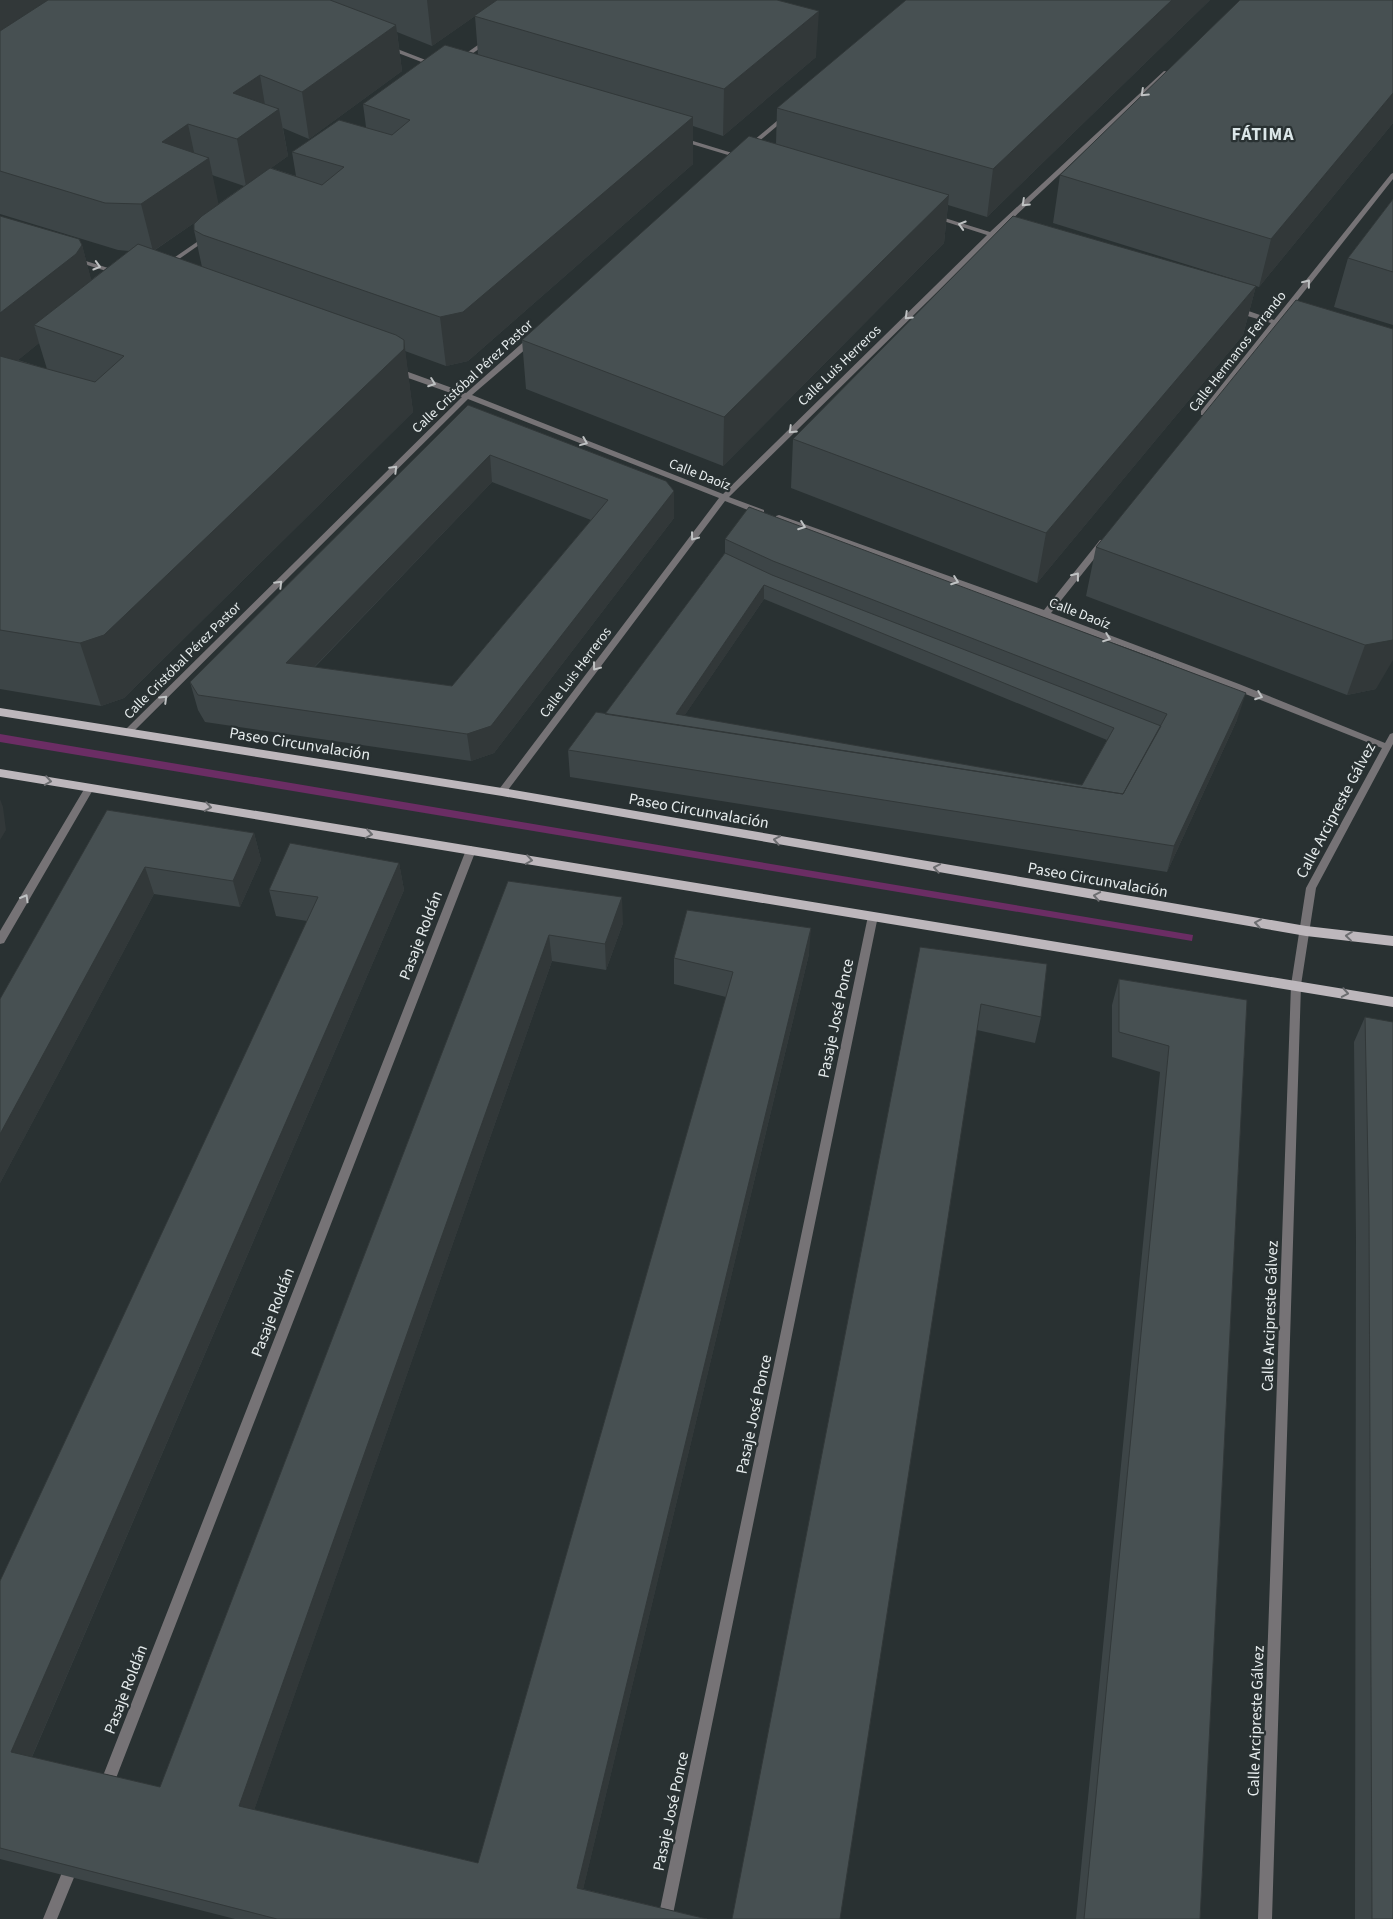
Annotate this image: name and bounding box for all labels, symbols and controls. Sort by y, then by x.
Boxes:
one-way arrow [1141,87,1150,96]
district label: FÁTIMA [1231,122,1295,147]
one-way arrow [1021,197,1030,206]
one-way arrow [959,221,967,231]
one-way arrow [93,261,101,271]
one-way arrow [1301,280,1310,289]
street label: Calle Hermanos Ferrando [1184,287,1291,416]
one-way arrow [905,310,914,319]
street label: Calle Cristóbal Pérez Pastor [408,315,538,438]
street label: Calle Luis Herreros [794,321,886,411]
one-way arrow [428,377,436,387]
one-way arrow [789,424,798,433]
one-way arrow [579,436,588,447]
street label: Calle Daoíz [666,454,733,496]
one-way arrow [388,466,397,475]
one-way arrow [797,520,805,530]
one-way arrow [691,531,699,540]
one-way arrow [1071,573,1079,582]
one-way arrow [950,575,958,585]
one-way arrow [273,581,282,590]
street label: Calle Daoíz [1046,593,1113,635]
street label: Calle Cristóbal Pérez Pastor [119,597,246,724]
street label: Calle Luis Herreros [535,623,617,722]
one-way arrow [1102,631,1111,642]
one-way arrow [593,661,602,671]
one-way arrow [1254,689,1263,700]
one-way arrow [158,696,167,705]
street label: Paseo Circunvalación [228,722,372,766]
street label: Calle Arcipreste Gálvez [1291,739,1381,882]
one-way arrow [44,775,52,785]
street label: Paseo Circunvalación [627,788,771,834]
one-way arrow [204,802,213,812]
one-way arrow [364,828,373,838]
one-way arrow [773,835,782,845]
one-way arrow [525,854,534,864]
street label: Paseo Circunvalación [1026,857,1170,903]
one-way arrow [933,863,942,873]
street label: Pasaje Roldán [394,888,448,983]
one-way arrow [1093,891,1102,901]
one-way arrow [18,895,28,904]
one-way arrow [1253,919,1262,929]
one-way arrow [1345,931,1353,942]
street label: Pasaje José Ponce [813,956,859,1080]
one-way arrow [1340,988,1349,998]
street label: Calle Arcipreste Gálvez [1256,1240,1284,1392]
street label: Pasaje Roldán [246,1265,300,1360]
street label: Pasaje José Ponce [731,1352,777,1476]
street label: Pasaje Roldán [99,1642,153,1737]
street label: Calle Arcipreste Gálvez [1242,1645,1270,1797]
street label: Pasaje José Ponce [648,1749,694,1873]

